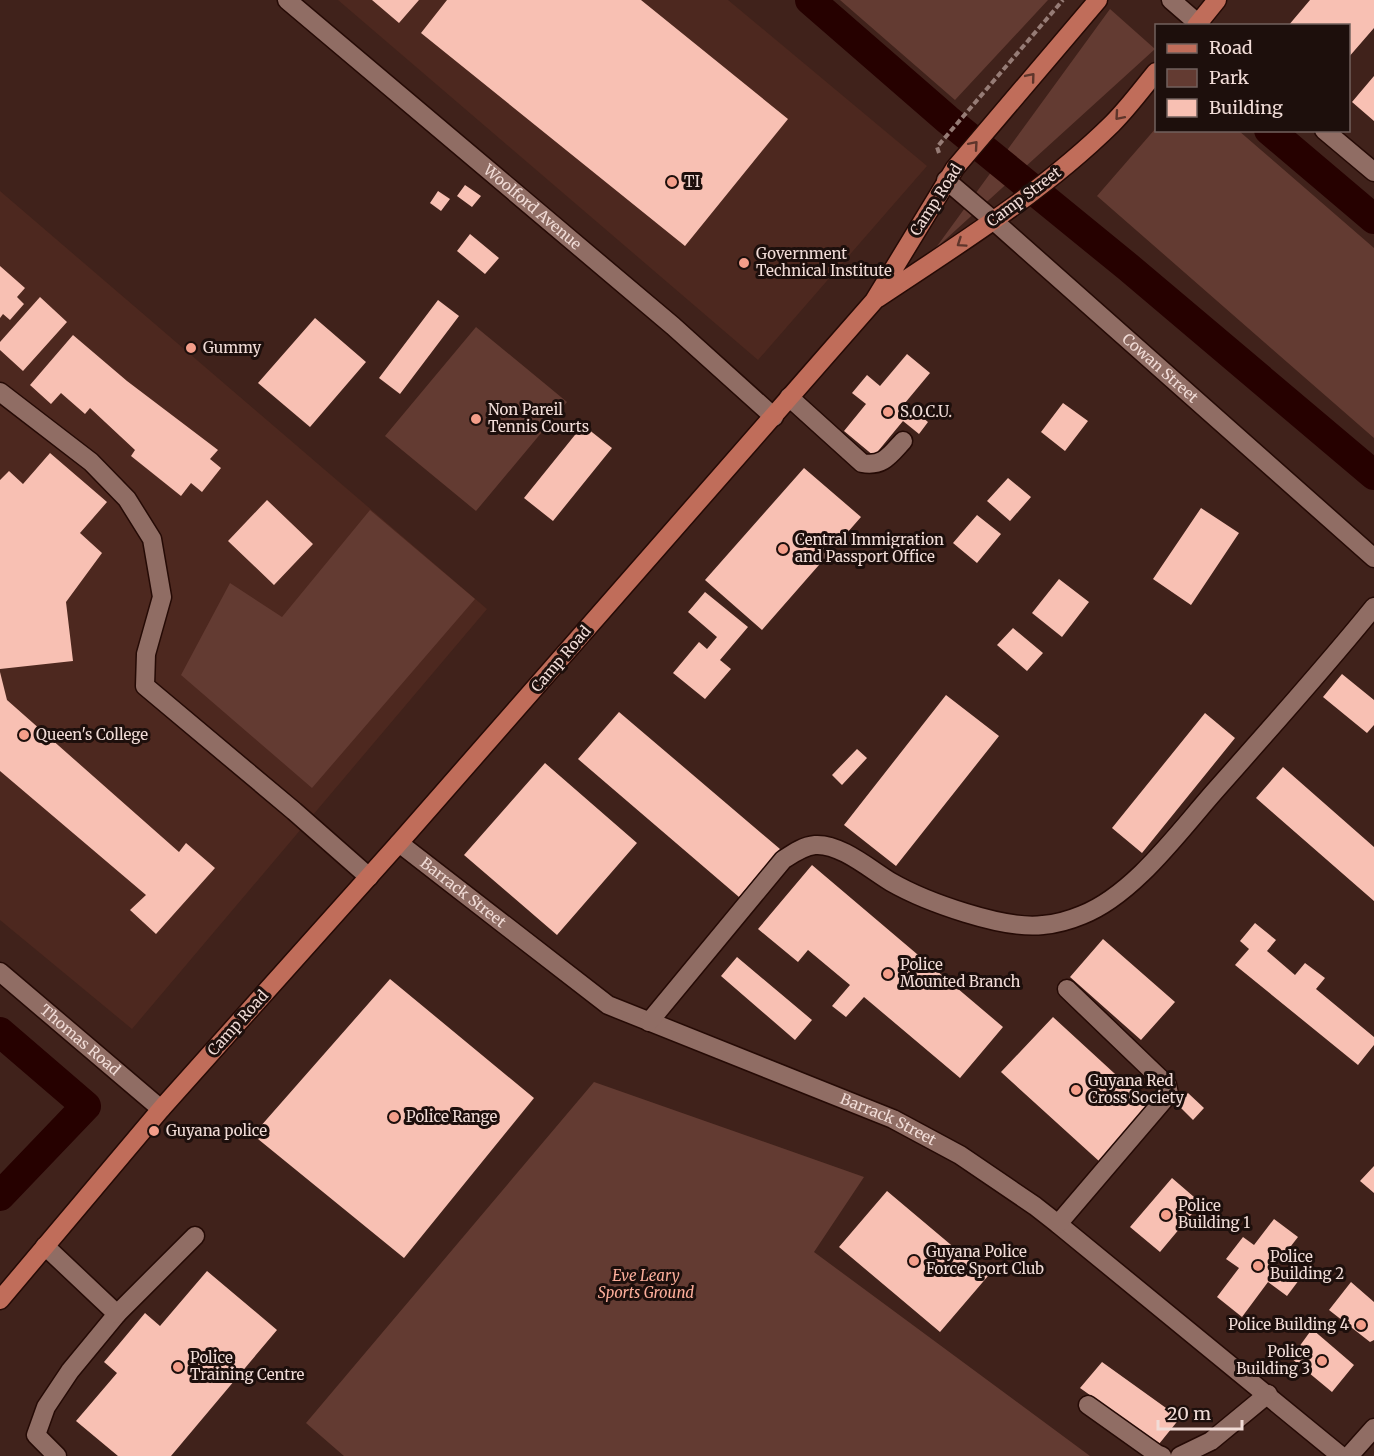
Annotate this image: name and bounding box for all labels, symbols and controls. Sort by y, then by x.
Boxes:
legend [1155,24,1350,132]
text: Road [1209,36,1253,59]
text: Park [1209,66,1250,89]
one-way arrow [1024,73,1035,84]
text: Building [1209,96,1283,119]
one-way arrow [1115,109,1126,120]
one-way arrow [967,141,978,152]
street label: Woolford Avenue [479,159,586,254]
street label: Camp Road [905,160,966,239]
street label: Camp Street [983,162,1065,231]
place label: TI [684,172,700,191]
marker: TI [665,175,679,189]
one-way arrow [957,236,968,247]
place label: Government Technical Institute [756,244,892,280]
marker: Government Technical Institute [737,256,751,270]
street label: Cowan Street [1118,329,1202,407]
place label: Gummy [203,338,262,357]
marker: Gummy [184,341,198,355]
place label: Non Pareil Tennis Courts [488,400,589,436]
place label: S.O.C.U. [900,402,952,421]
marker: S.O.C.U. [881,405,895,419]
marker: Non Pareil Tennis Courts [469,412,483,426]
place label: Central Immigration and Passport Office [795,530,944,566]
marker: Central Immigration and Passport Office [776,542,790,556]
street label: Camp Road [527,622,595,696]
place label: Queen's College [36,725,148,744]
marker: Queen's College [17,728,31,742]
street label: Barrack Street [417,853,510,932]
place label: Police Mounted Branch [900,955,1021,991]
marker: Police Mounted Branch [881,967,895,981]
street label: Camp Road [203,986,272,1059]
street label: Thomas Road [36,1000,124,1079]
place label: Guyana Red Cross Society [1088,1071,1184,1107]
marker: Guyana Red Cross Society [1069,1083,1083,1097]
street label: Barrack Street [838,1089,940,1149]
place label: Police Range [406,1107,498,1126]
marker: Police Range [387,1110,401,1124]
place label: Guyana police [166,1121,267,1140]
marker: Guyana police [147,1124,161,1138]
place label: Police Building 1 [1178,1196,1250,1232]
marker: Police Building 1 [1159,1208,1173,1222]
place label: Guyana Police Force Sport Club [926,1242,1044,1278]
place label: Police Building 2 [1270,1247,1344,1283]
marker: Guyana Police Force Sport Club [907,1254,921,1268]
marker: Police Building 2 [1251,1259,1265,1273]
park label: Eve Leary Sports Ground [598,1266,694,1302]
place label: Police Building 4 [1228,1315,1349,1334]
marker: Police Building 4 [1354,1318,1368,1332]
place label: Police Building 3 [1236,1342,1310,1378]
place label: Police Training Centre [190,1348,305,1384]
marker: Police Building 3 [1315,1354,1329,1368]
marker: Police Training Centre [171,1360,185,1374]
scale bar [1158,1393,1242,1431]
text: 20 m [1167,1402,1211,1425]

